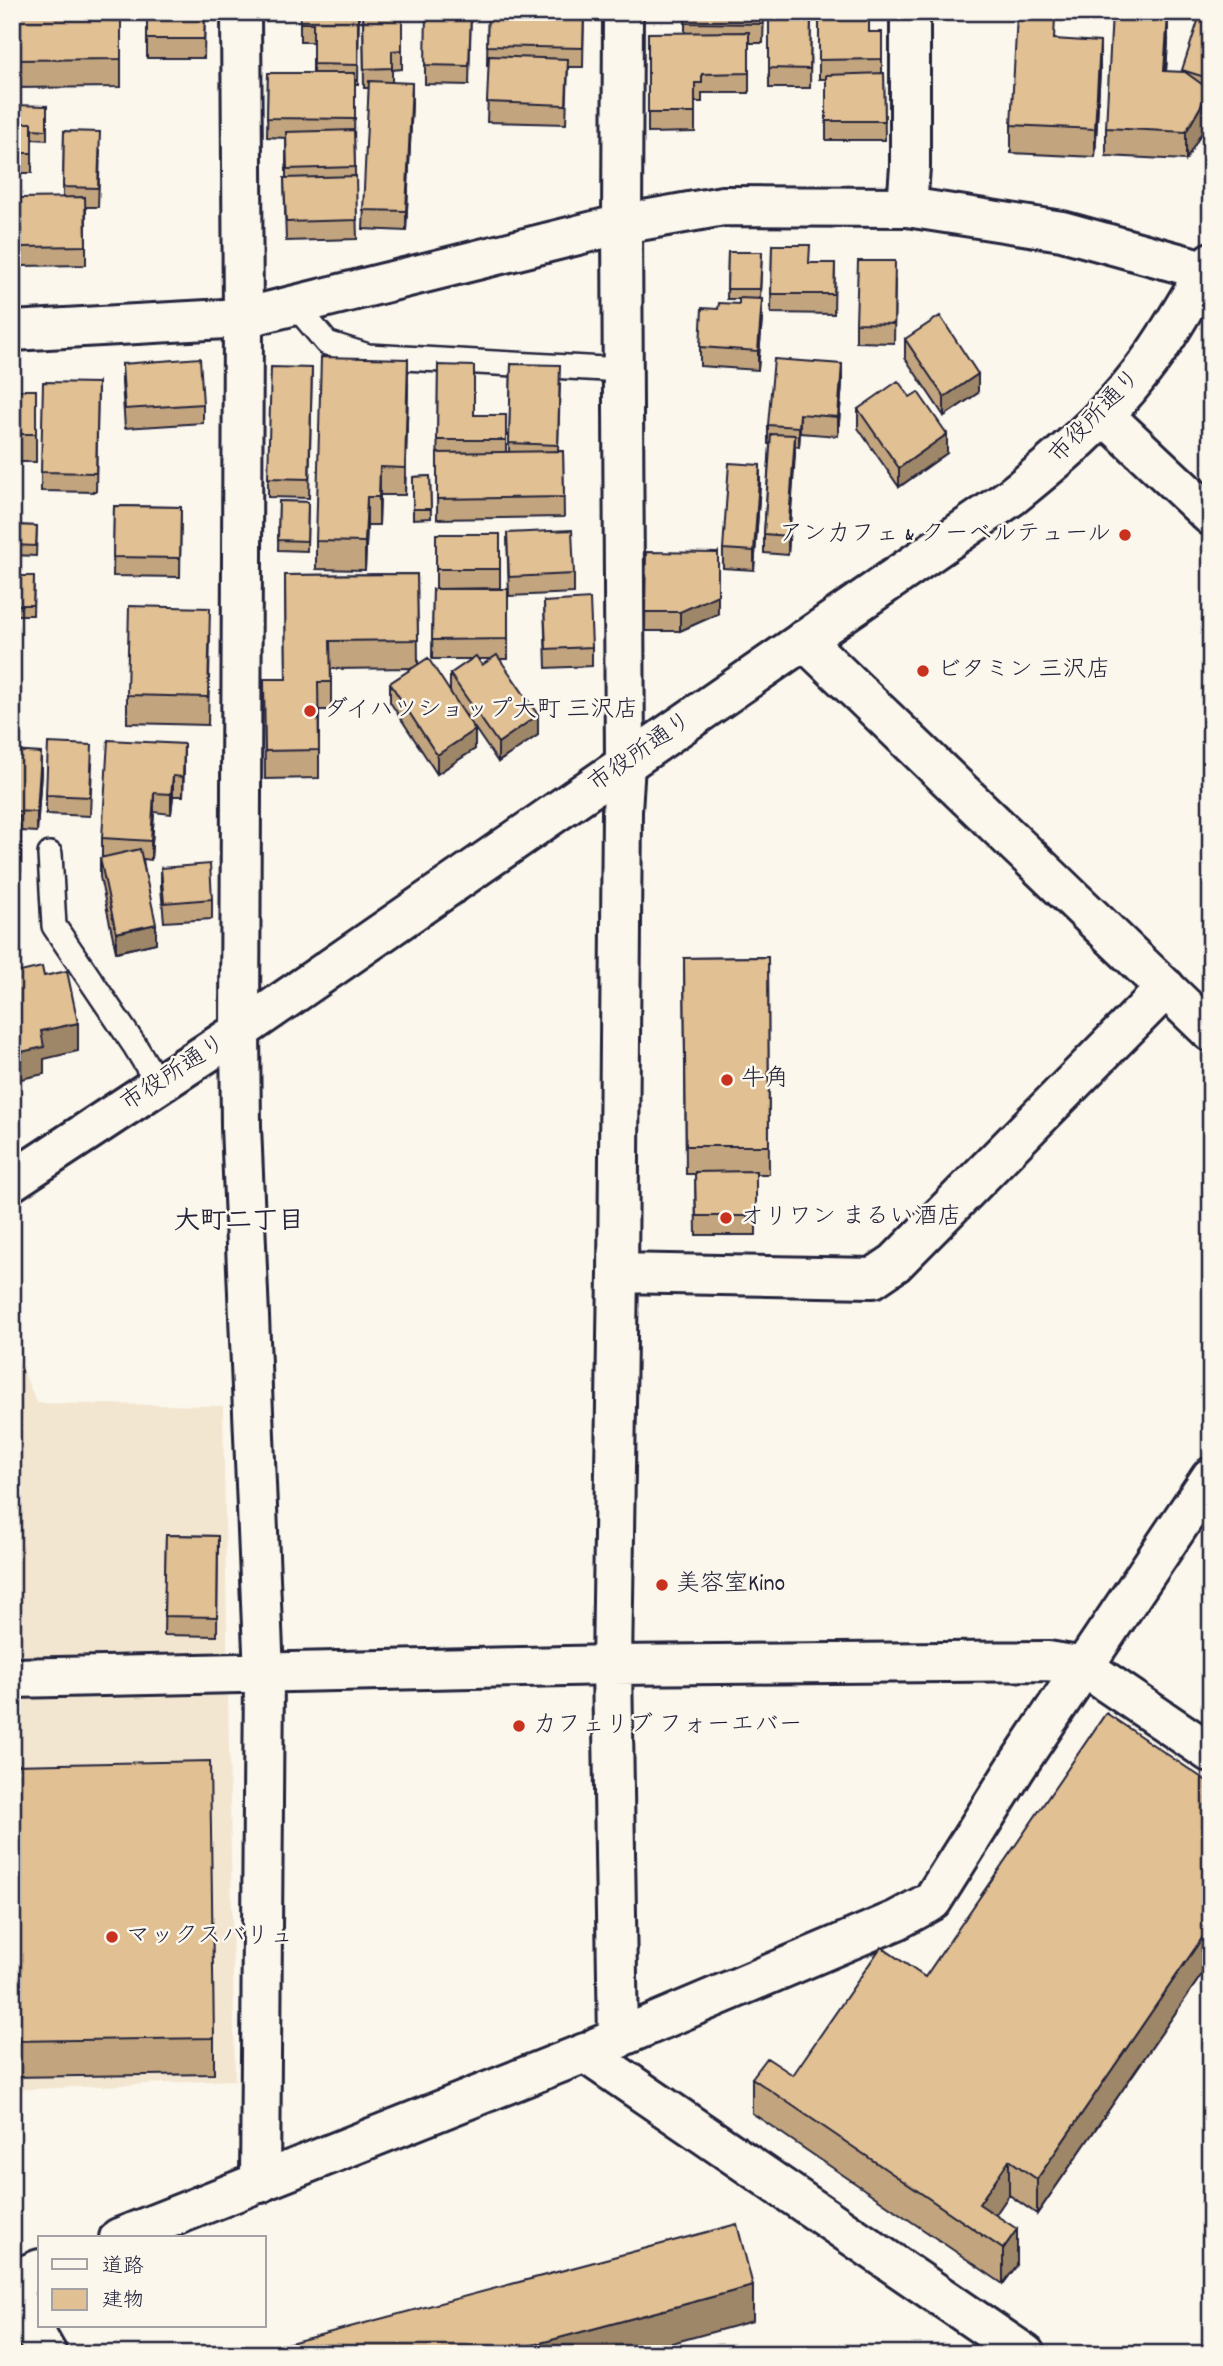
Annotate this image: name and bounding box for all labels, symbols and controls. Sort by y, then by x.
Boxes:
street label: 市役所通り [1042,362,1150,472]
place label: アンカフェ & クーベルテュール [779,518,1111,552]
marker: アンカフェ & クーベルテュール [1117,527,1133,543]
place label: ビタミン 三沢店 [937,654,1111,688]
marker: ビタミン 三沢店 [915,663,931,679]
place label: ダイハツショップ大町 三沢店 [324,694,638,728]
marker: ダイハツショップ大町 三沢店 [302,703,318,719]
street label: 市役所通り [582,705,700,801]
street label: 市役所通り [114,1027,234,1121]
place label: 牛角 [741,1063,789,1097]
marker: 牛角 [719,1072,735,1088]
place label: オリワン まるい酒店 [740,1201,962,1235]
district label: 大町二丁目 [174,1204,304,1241]
marker: オリワン まるい酒店 [718,1210,734,1226]
place label: 美容室Kino [676,1568,785,1602]
marker: 美容室Kino [654,1577,670,1593]
place label: カフェリブ フォーエバー [533,1709,803,1743]
marker: カフェリブ フォーエバー [511,1718,527,1734]
place label: マックスバリュ [126,1920,294,1954]
marker: マックスバリュ [104,1929,120,1945]
legend [38,2236,266,2328]
text: 道路 [102,2253,144,2283]
text: 建物 [102,2287,144,2317]

